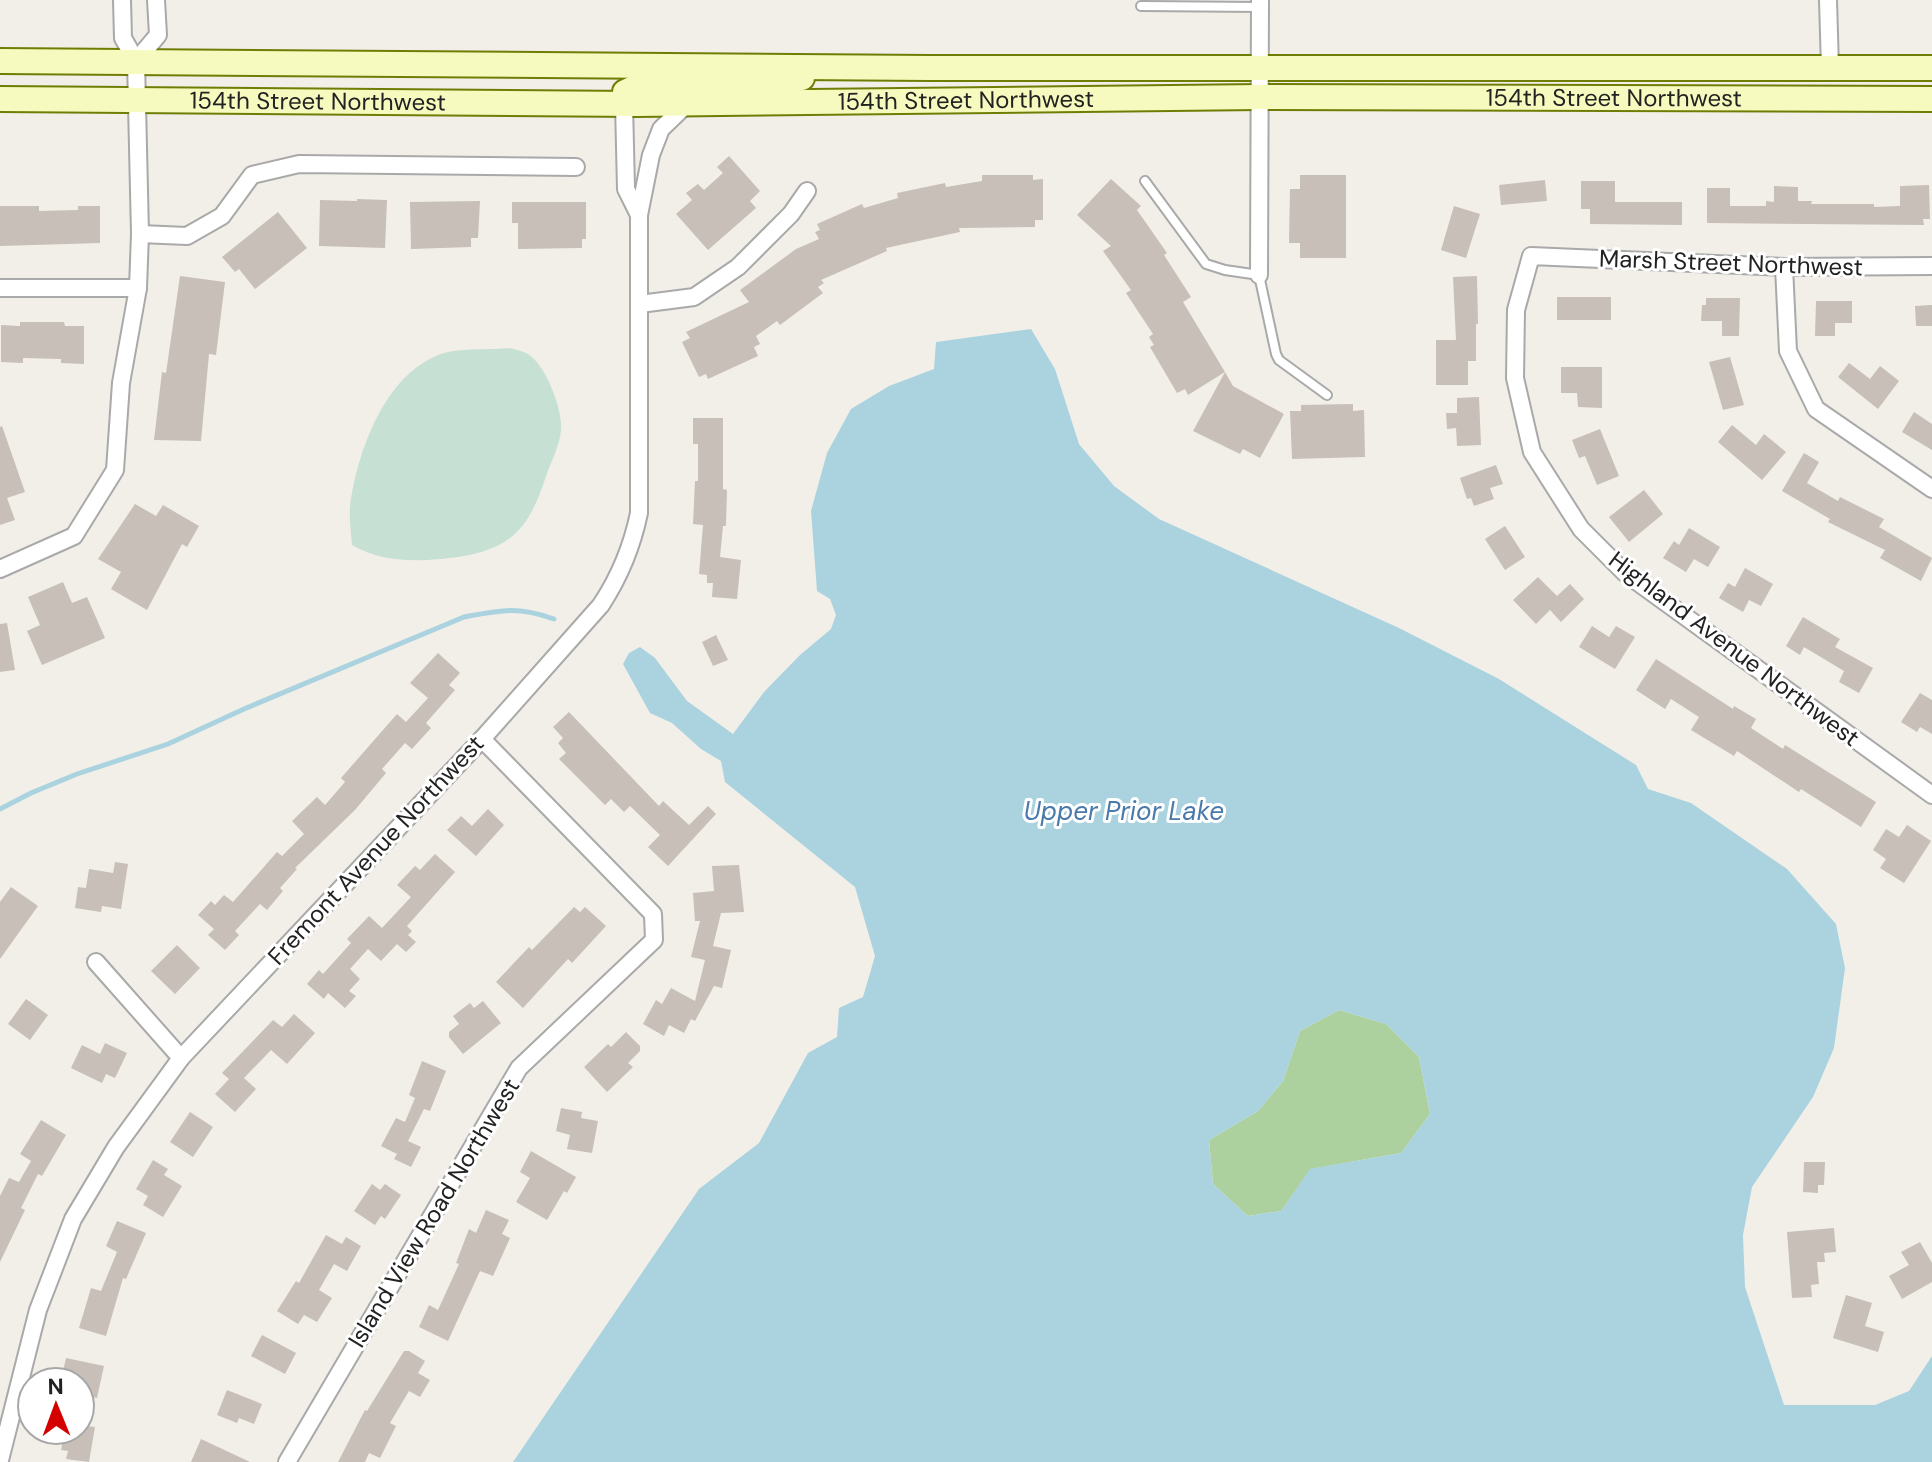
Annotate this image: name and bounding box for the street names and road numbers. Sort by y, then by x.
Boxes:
street label: 154th Street Northwest [1486,82,1742,113]
street label: 154th Street Northwest [838,83,1094,117]
street label: 154th Street Northwest [190,84,446,118]
street label: Marsh Street Northwest [1599,242,1864,283]
street label: Highland Avenue Northwest [1603,544,1866,753]
street label: Fremont Avenue Northwest [261,728,490,971]
street label: Island View Road Northwest [341,1073,526,1353]

